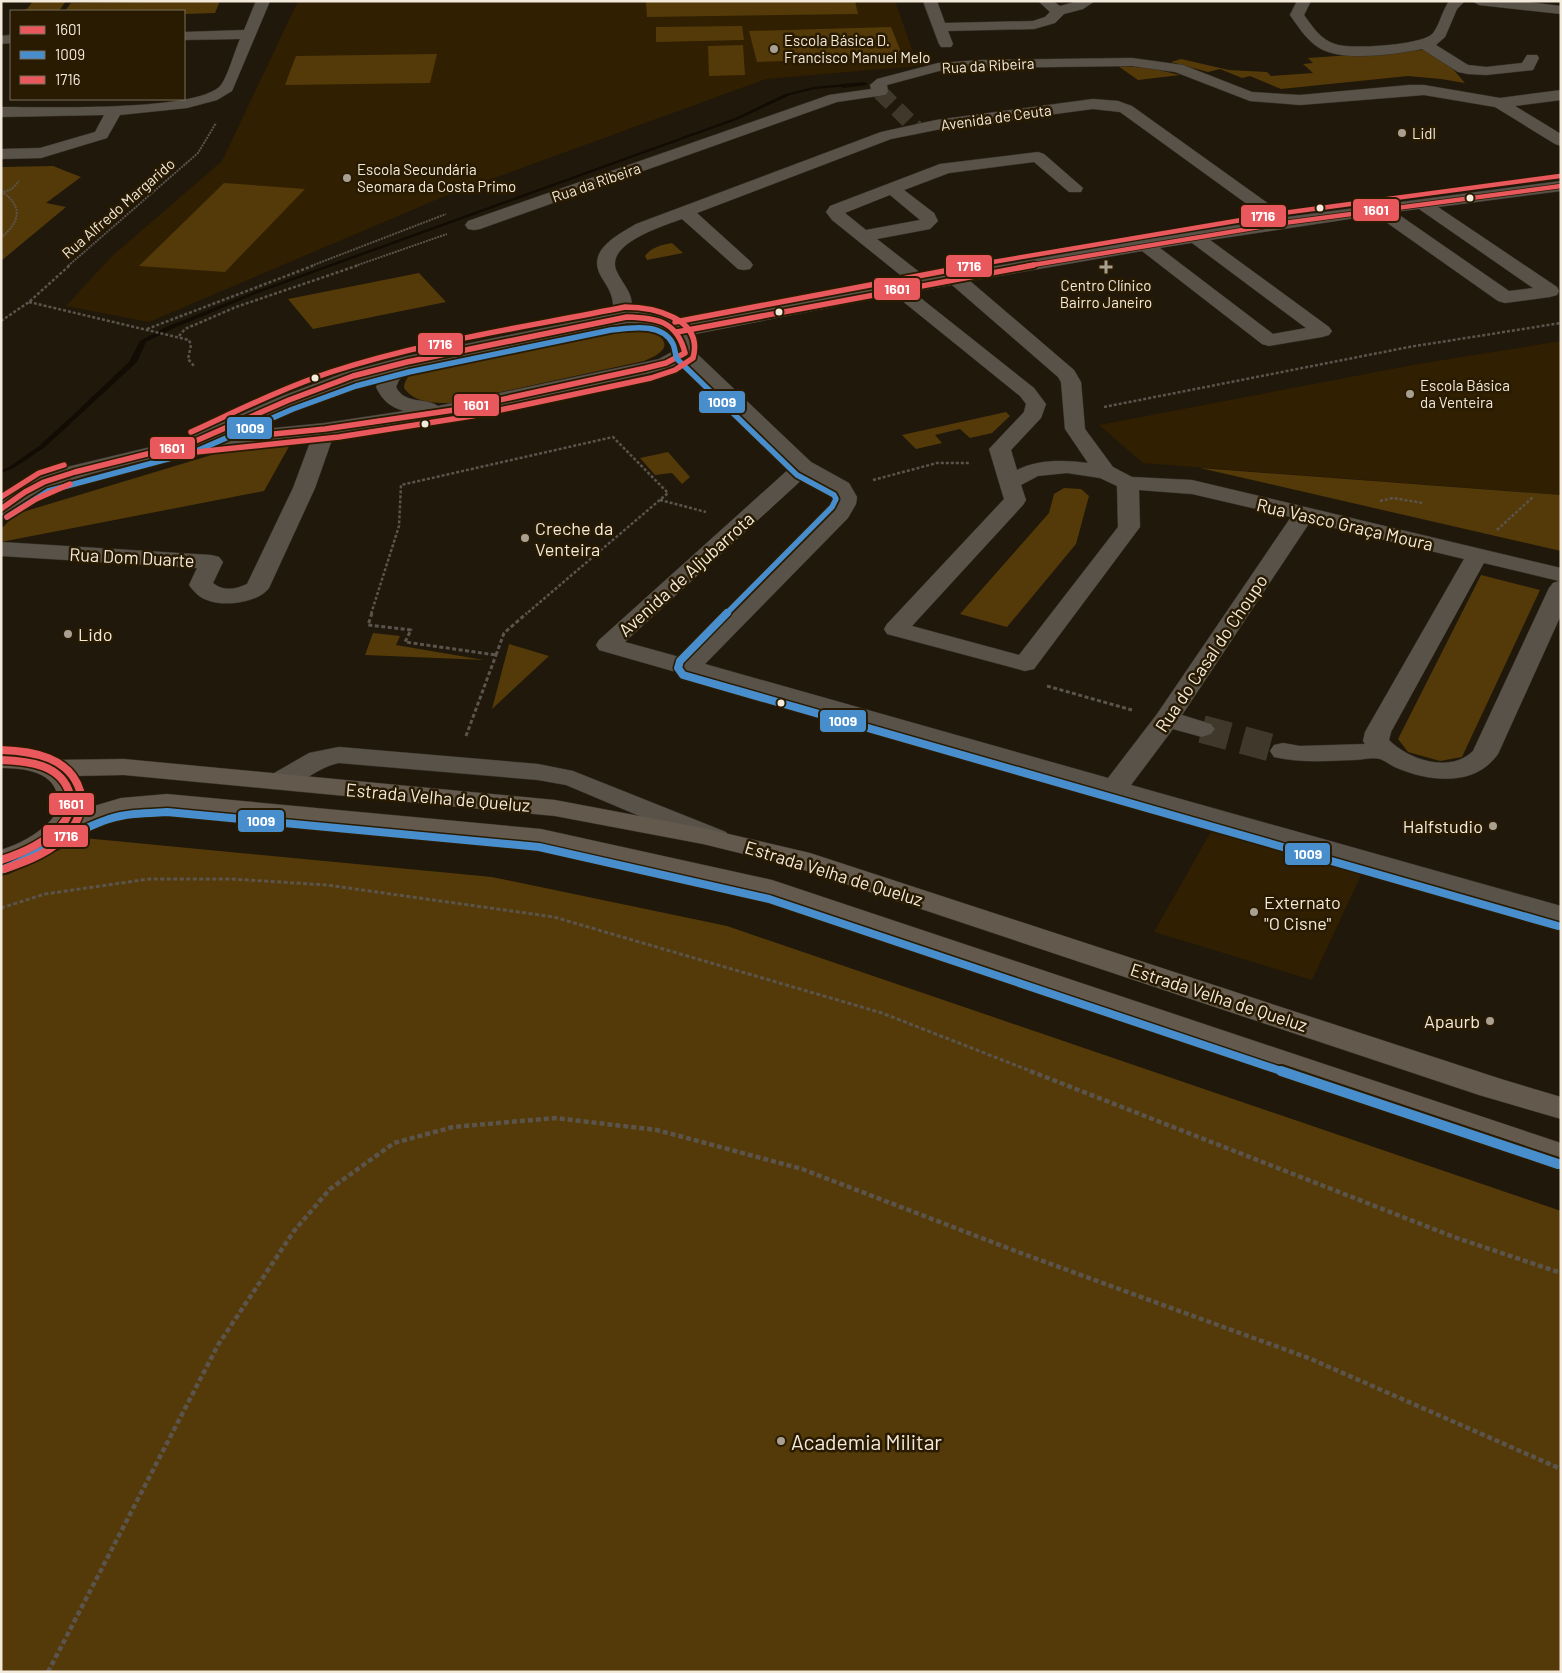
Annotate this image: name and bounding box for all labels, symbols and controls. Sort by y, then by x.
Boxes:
legend [10,10,185,100]
text: 1601 [55,20,81,38]
place label: Escola Básica D. Francisco Manuel Melo [784,31,931,66]
marker: Escola Básica D. Francisco Manuel Melo [768,43,780,55]
text: 1009 [55,45,85,63]
street label: Rua da Ribeira [941,54,1035,76]
text: 1716 [55,70,80,88]
street label: Avenida de Ceuta [939,100,1053,134]
place label: Lidl [1412,124,1436,142]
marker: Lidl [1396,127,1408,139]
street label: Rua Alfredo Margarido [58,154,178,262]
street label: Rua da Ribeira [549,158,643,206]
place label: Escola Secundária Seomara da Costa Primo [357,160,516,195]
marker: Escola Secundária Seomara da Costa Primo [341,172,353,184]
unlabelled marker [1465,193,1475,203]
line badge: 1601 [1352,198,1400,222]
text: 1601 [1363,201,1389,218]
unlabelled marker [1315,203,1325,213]
line badge: 1716 [1240,204,1287,228]
text: 1716 [1251,207,1276,224]
line badge: 1716 [945,254,993,278]
text: 1716 [957,257,982,274]
marker: Centro Clínico Bairro Janeiro [1099,260,1113,274]
place label: Centro Clínico Bairro Janeiro [1060,276,1152,311]
line badge: 1601 [873,277,921,301]
text: 1601 [884,280,910,297]
unlabelled marker [774,307,784,317]
line badge: 1716 [417,332,464,356]
text: 1716 [428,335,453,352]
unlabelled marker [310,373,320,383]
place label: Escola Básica da Venteira [1420,376,1510,411]
marker: Escola Básica da Venteira [1404,388,1416,400]
line badge: 1009 [698,390,746,414]
line badge: 1601 [453,393,500,417]
text: 1009 [708,393,736,410]
text: 1601 [463,396,489,413]
line badge: 1009 [226,416,273,440]
text: 1009 [236,419,264,436]
unlabelled marker [420,419,430,429]
line badge: 1601 [149,436,196,460]
text: 1601 [159,439,185,456]
street label: Rua Vasco Graça Moura [1254,493,1436,555]
street label: Avenida de Aljubarrota [614,507,758,641]
place label: Creche da Venteira [535,517,613,560]
marker: Creche da Venteira [519,532,531,544]
street label: Rua Dom Duarte [69,543,195,571]
street label: Rua do Casal do Choupo [1150,570,1272,736]
place label: Lido [78,623,112,645]
marker: Lido [62,628,74,640]
unlabelled marker [776,698,786,708]
line badge: 1009 [819,709,867,733]
text: 1009 [829,712,857,729]
street label: Estrada Velha de Queluz [345,778,531,816]
line badge: 1601 [48,792,95,816]
text: 1601 [58,795,84,812]
line badge: 1009 [237,809,285,833]
text: 1009 [247,812,275,829]
place label: Halfstudio [1403,815,1483,837]
marker: Halfstudio [1487,820,1499,832]
line badge: 1716 [42,824,89,848]
text: 1716 [54,827,79,844]
street label: Estrada Velha de Queluz [742,835,926,911]
line badge: 1009 [1284,842,1331,866]
text: 1009 [1294,845,1322,862]
place label: Externato "O Cisne" [1264,891,1341,934]
marker: Externato "O Cisne" [1248,906,1260,918]
street label: Estrada Velha de Queluz [1128,958,1310,1036]
place label: Apaurb [1424,1010,1480,1032]
marker: Apaurb [1484,1015,1496,1027]
place label: Academia Militar [791,1429,942,1454]
marker: Academia Militar [775,1435,787,1447]

